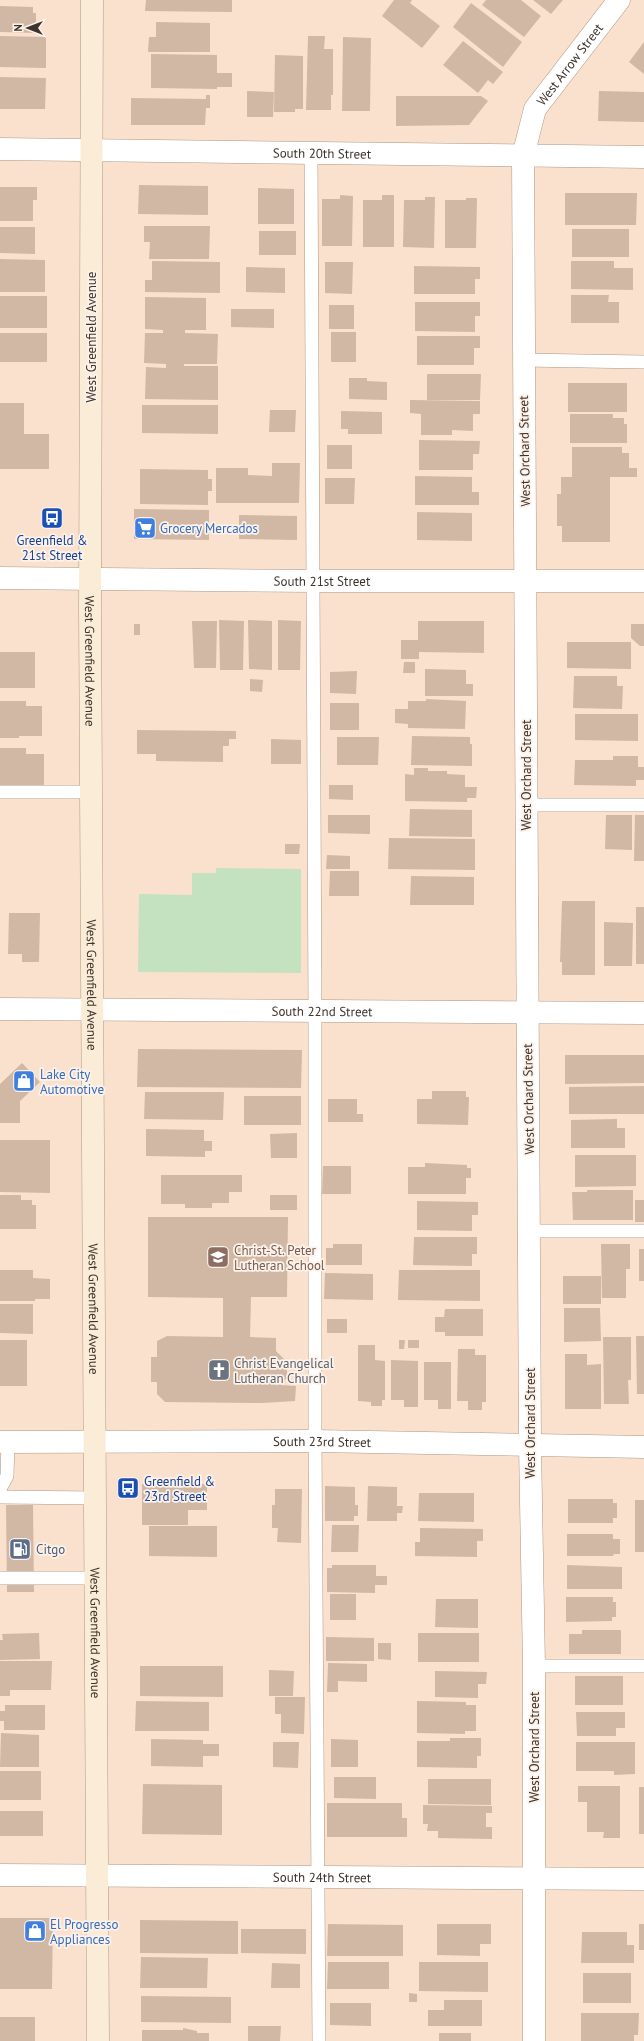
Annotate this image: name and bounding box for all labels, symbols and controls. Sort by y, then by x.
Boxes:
north arrow [8,8,48,48]
street label: West Arrow Street [533,20,607,109]
text: N [11,24,25,32]
street label: South 20th Street [273,144,372,163]
street label: West Greenfield Avenue [83,272,100,402]
street label: West Orchard Street [515,395,534,507]
bus stop icon: Greenfield & 21st Street [39,505,65,531]
supermarket icon: Grocery Mercados [132,515,158,541]
place label: Grocery Mercados [160,520,258,537]
place label: Greenfield & 21st Street [16,532,88,564]
street label: South 21st Street [274,573,371,590]
street label: West Greenfield Avenue [81,595,99,727]
street label: West Orchard Street [518,719,535,831]
street label: West Greenfield Avenue [83,919,100,1051]
street label: South 22nd Street [271,1003,373,1020]
street label: West Orchard Street [519,1043,538,1155]
place label: Lake City Automotive [40,1066,104,1098]
shop icon: Lake City Automotive [11,1068,37,1094]
place label: Christ-St. Peter Lutheran School [234,1242,325,1274]
street label: West Greenfield Avenue [85,1243,102,1375]
school or university icon: Christ-St. Peter Lutheran School [205,1244,231,1270]
place label: Christ Evangelical Lutheran Church [234,1355,334,1387]
church icon: Christ Evangelical Lutheran Church [206,1357,232,1383]
street label: West Orchard Street [522,1367,539,1479]
street label: South 23rd Street [273,1433,372,1451]
place label: Greenfield & 23rd Street [144,1473,215,1505]
bus stop icon: Greenfield & 23rd Street [115,1475,141,1501]
fuel station icon: Citgo [7,1536,33,1562]
place label: Citgo [36,1541,65,1558]
street label: West Greenfield Avenue [86,1567,104,1699]
street label: West Orchard Street [526,1691,543,1803]
street label: South 24th Street [273,1869,372,1886]
place label: El Progresso Appliances [50,1916,118,1948]
shop icon: El Progresso Appliances [22,1918,48,1944]

